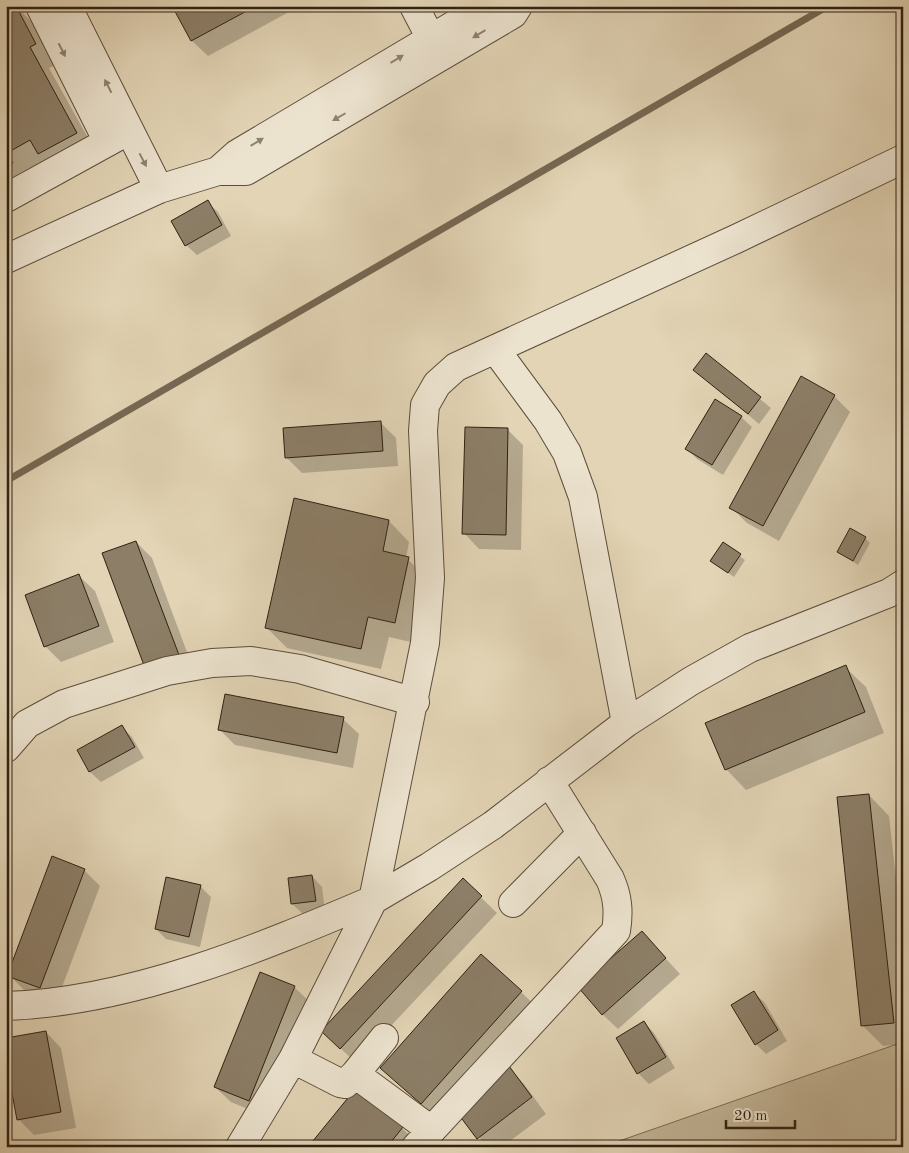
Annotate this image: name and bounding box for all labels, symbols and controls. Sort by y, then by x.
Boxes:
one-way arrow [473,30,486,39]
one-way arrow [58,43,66,57]
one-way arrow [390,54,403,63]
one-way arrow [104,79,112,94]
one-way arrow [333,112,346,121]
one-way arrow [251,138,264,147]
one-way arrow [139,153,148,167]
scale bar [726,1098,795,1130]
text: 20 m [734,1109,768,1124]

